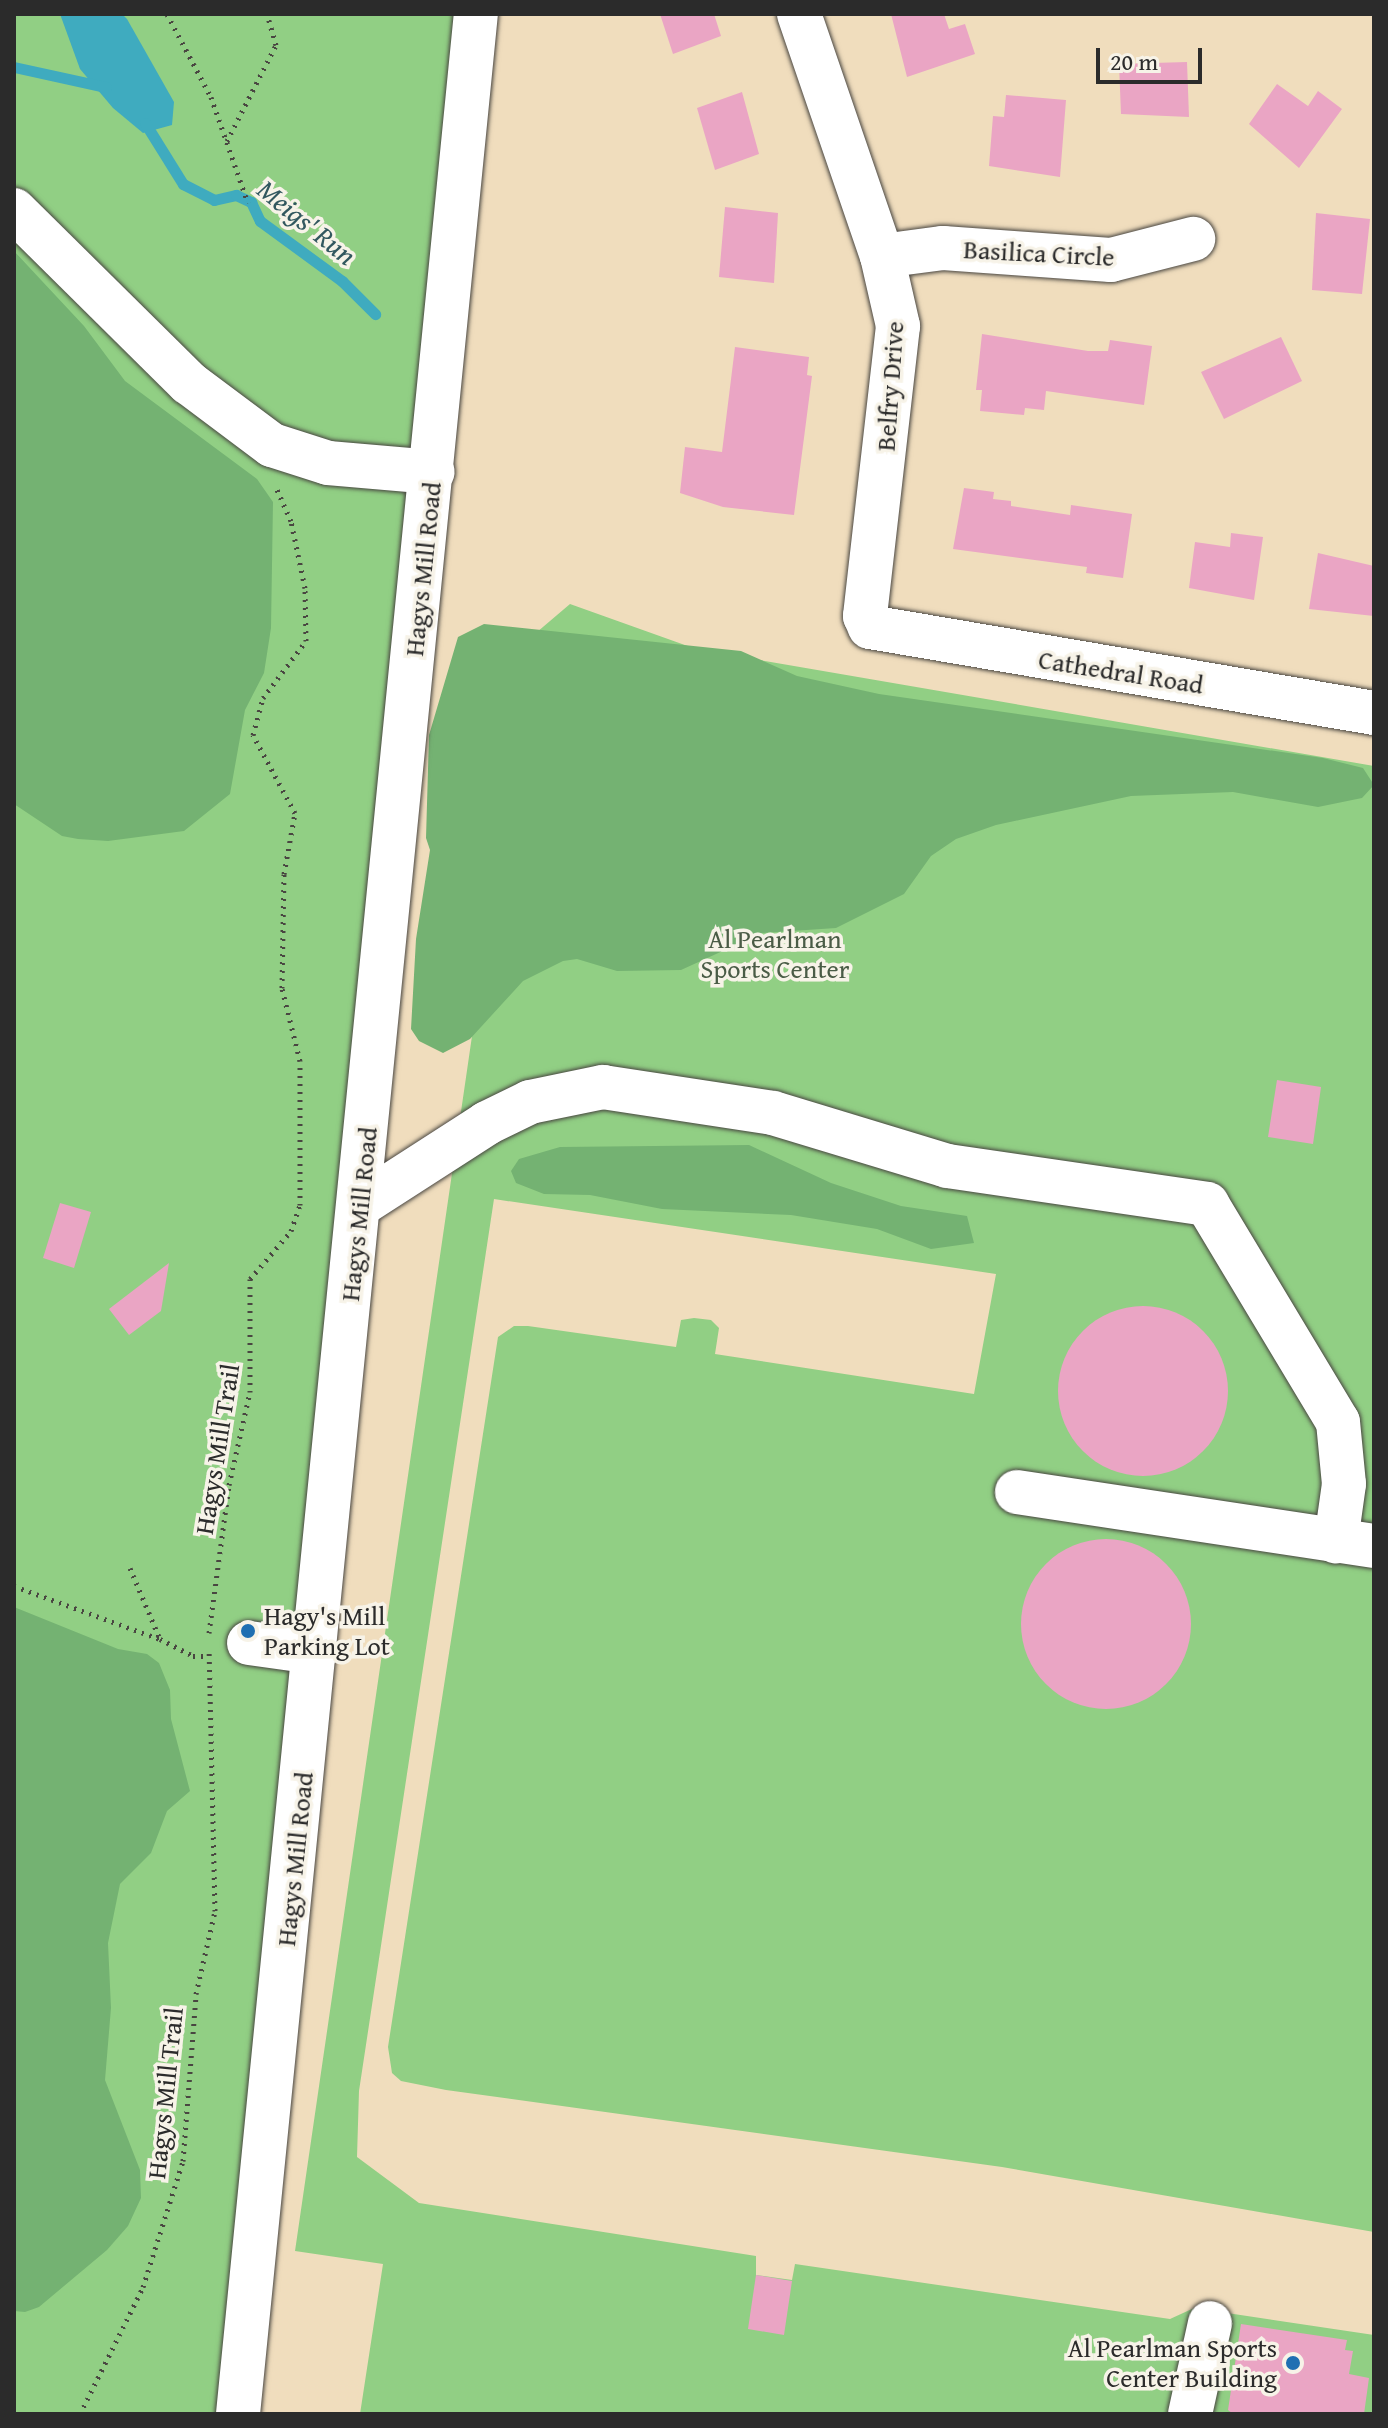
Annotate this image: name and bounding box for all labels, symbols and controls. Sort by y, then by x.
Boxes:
scale bar [1100,32,1206,82]
text: 20 m [1110,44,1158,79]
water label: Meigs' Run [251,172,363,272]
street label: Basilica Circle [963,233,1115,273]
street label: Belfry Drive [870,320,910,452]
street label: Hagys Mill Road [398,480,448,658]
street label: Cathedral Road [1036,644,1206,700]
park label: Al Pearlman Sports Center [701,923,849,984]
street label: Hagys Mill Road [334,1125,384,1303]
street label: Hagys Mill Trail [188,1361,246,1537]
place label: Hagy's Mill Parking Lot [264,1600,390,1662]
marker: Hagy's Mill Parking Lot [239,1622,257,1640]
street label: Hagys Mill Road [270,1770,320,1948]
street label: Hagys Mill Trail [140,2006,190,2180]
place label: Al Pearlman Sports Center Building [1068,2332,1277,2394]
marker: Al Pearlman Sports Center Building [1284,2354,1302,2372]

